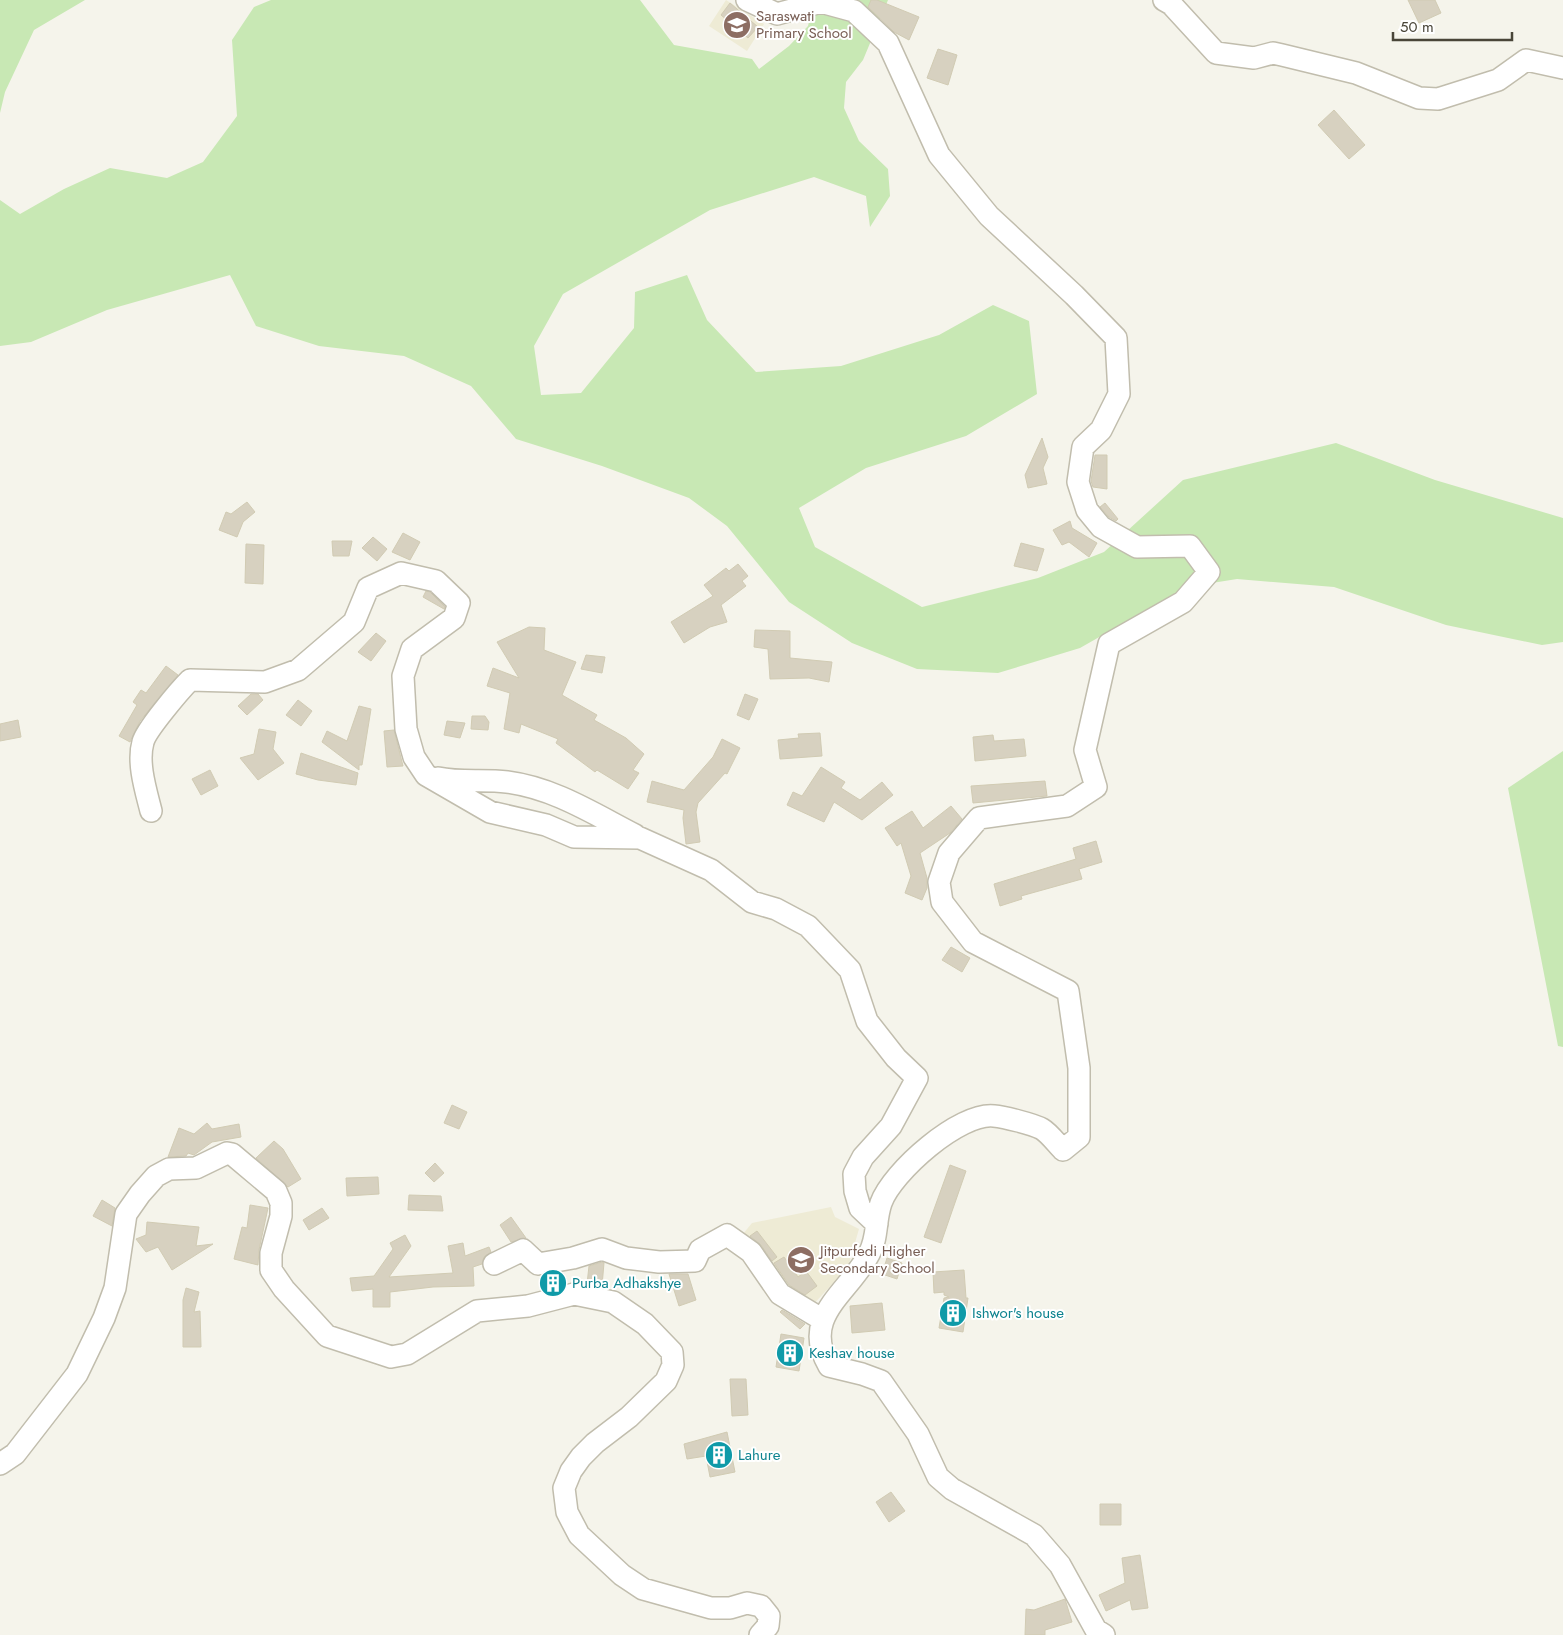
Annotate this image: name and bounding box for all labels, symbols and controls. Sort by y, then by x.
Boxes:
place label: Saraswati Primary School [756,5,852,44]
school or university icon: Saraswati Primary School [722,10,752,40]
scale bar [1393,10,1512,42]
text: 50 m [1400,16,1434,38]
place label: Jitpurfedi Higher Secondary School [818,1240,935,1279]
school or university icon: Jitpurfedi Higher Secondary School [786,1245,816,1275]
building icon: Purba Adhakshye [538,1268,568,1298]
place label: Purba Adhakshye [572,1272,682,1294]
building icon: Ishwor's house [938,1298,968,1328]
place label: Ishwor's house [972,1302,1064,1324]
building icon: Keshav house [775,1338,805,1368]
place label: Keshav house [809,1342,895,1364]
building icon: Lahure [704,1440,734,1470]
place label: Lahure [738,1444,781,1466]

